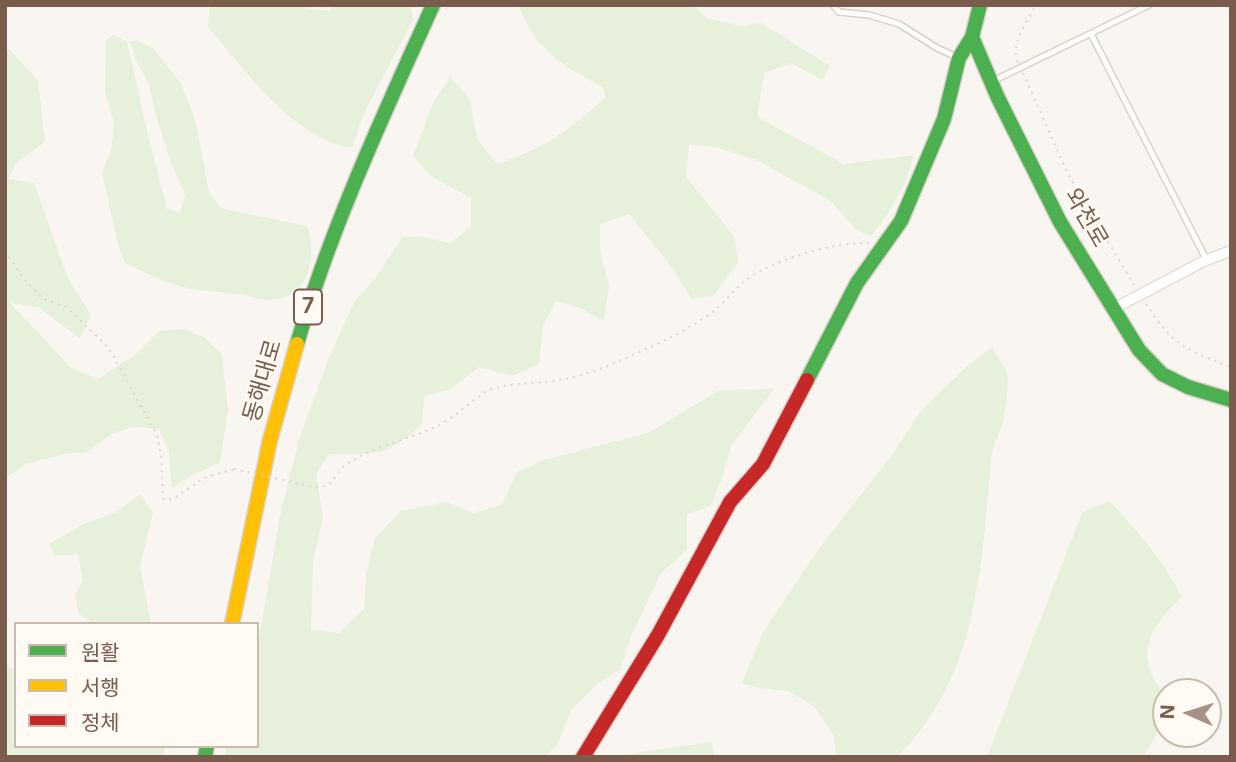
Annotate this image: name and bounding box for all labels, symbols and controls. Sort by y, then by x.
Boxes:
street label: 와천로 [1058,184,1114,252]
road number: 7 [294,290,322,324]
street label: 동해대로 [238,337,288,425]
legend [14,622,259,748]
text: 원활 [81,640,120,665]
text: 서행 [81,675,120,700]
north arrow [1152,678,1222,748]
text: N [1156,704,1179,720]
text: 정체 [81,710,120,735]

